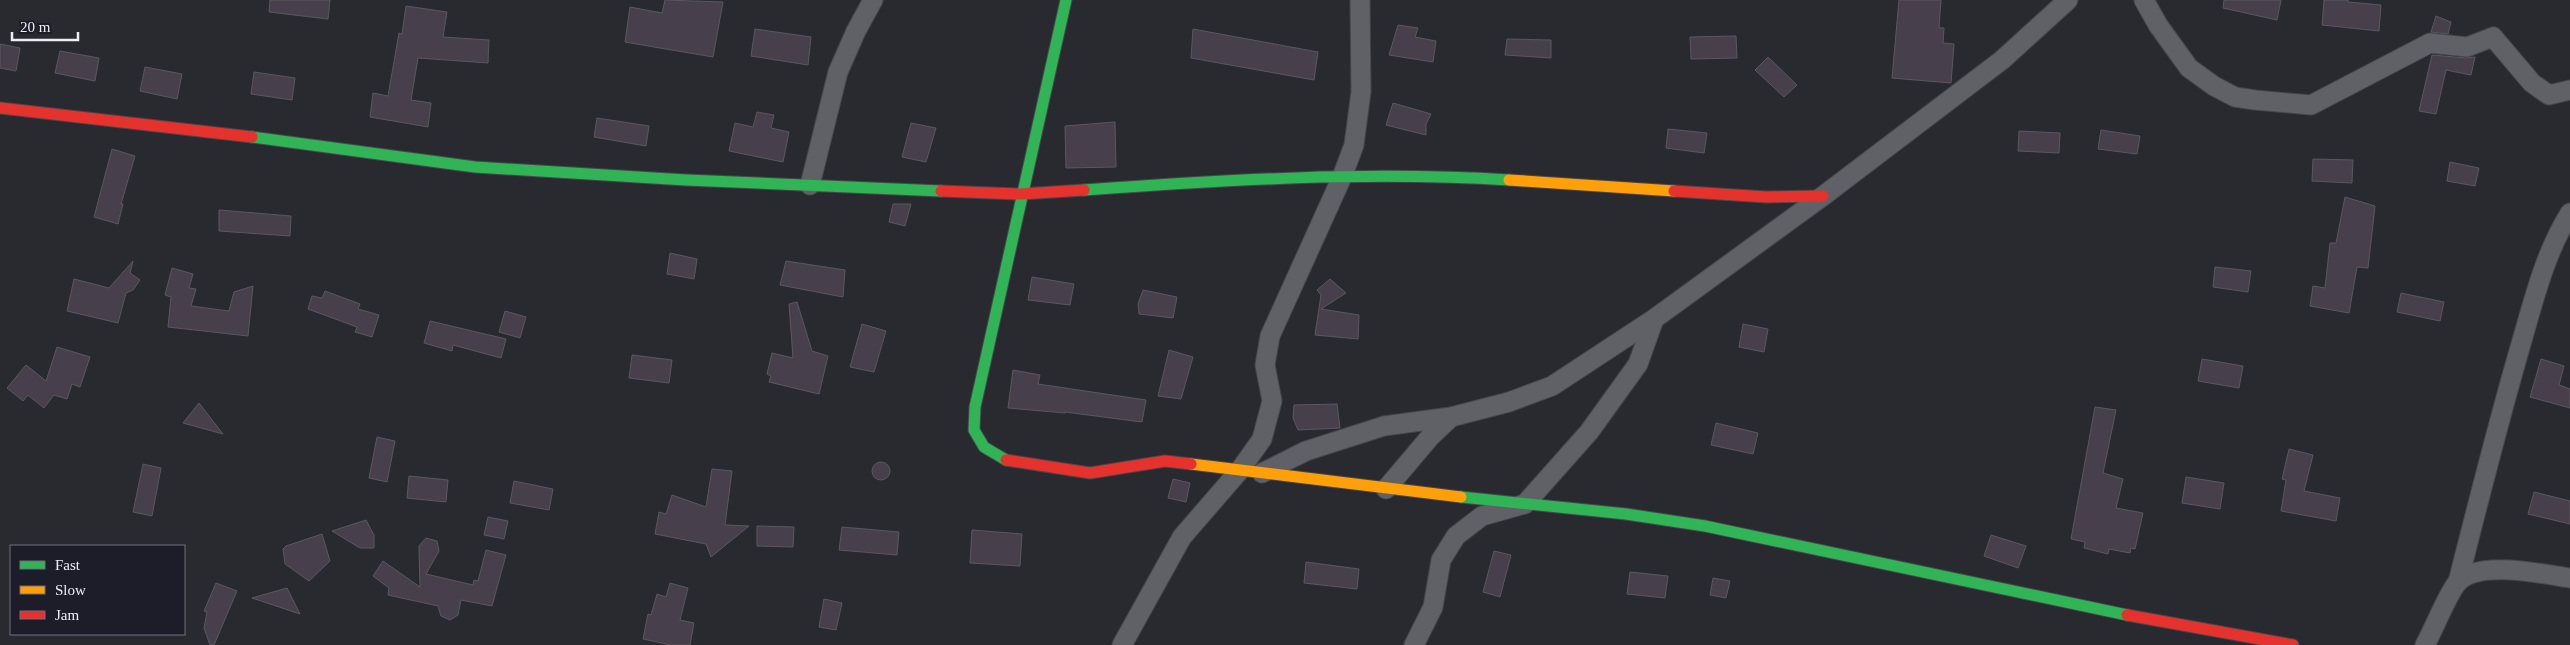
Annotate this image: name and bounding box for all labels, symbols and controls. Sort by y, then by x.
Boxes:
scale bar [12,10,79,42]
text: 20 m [20,19,51,35]
legend [10,545,185,635]
text: Fast [55,557,81,573]
text: Slow [55,582,86,598]
text: Jam [55,607,79,623]

